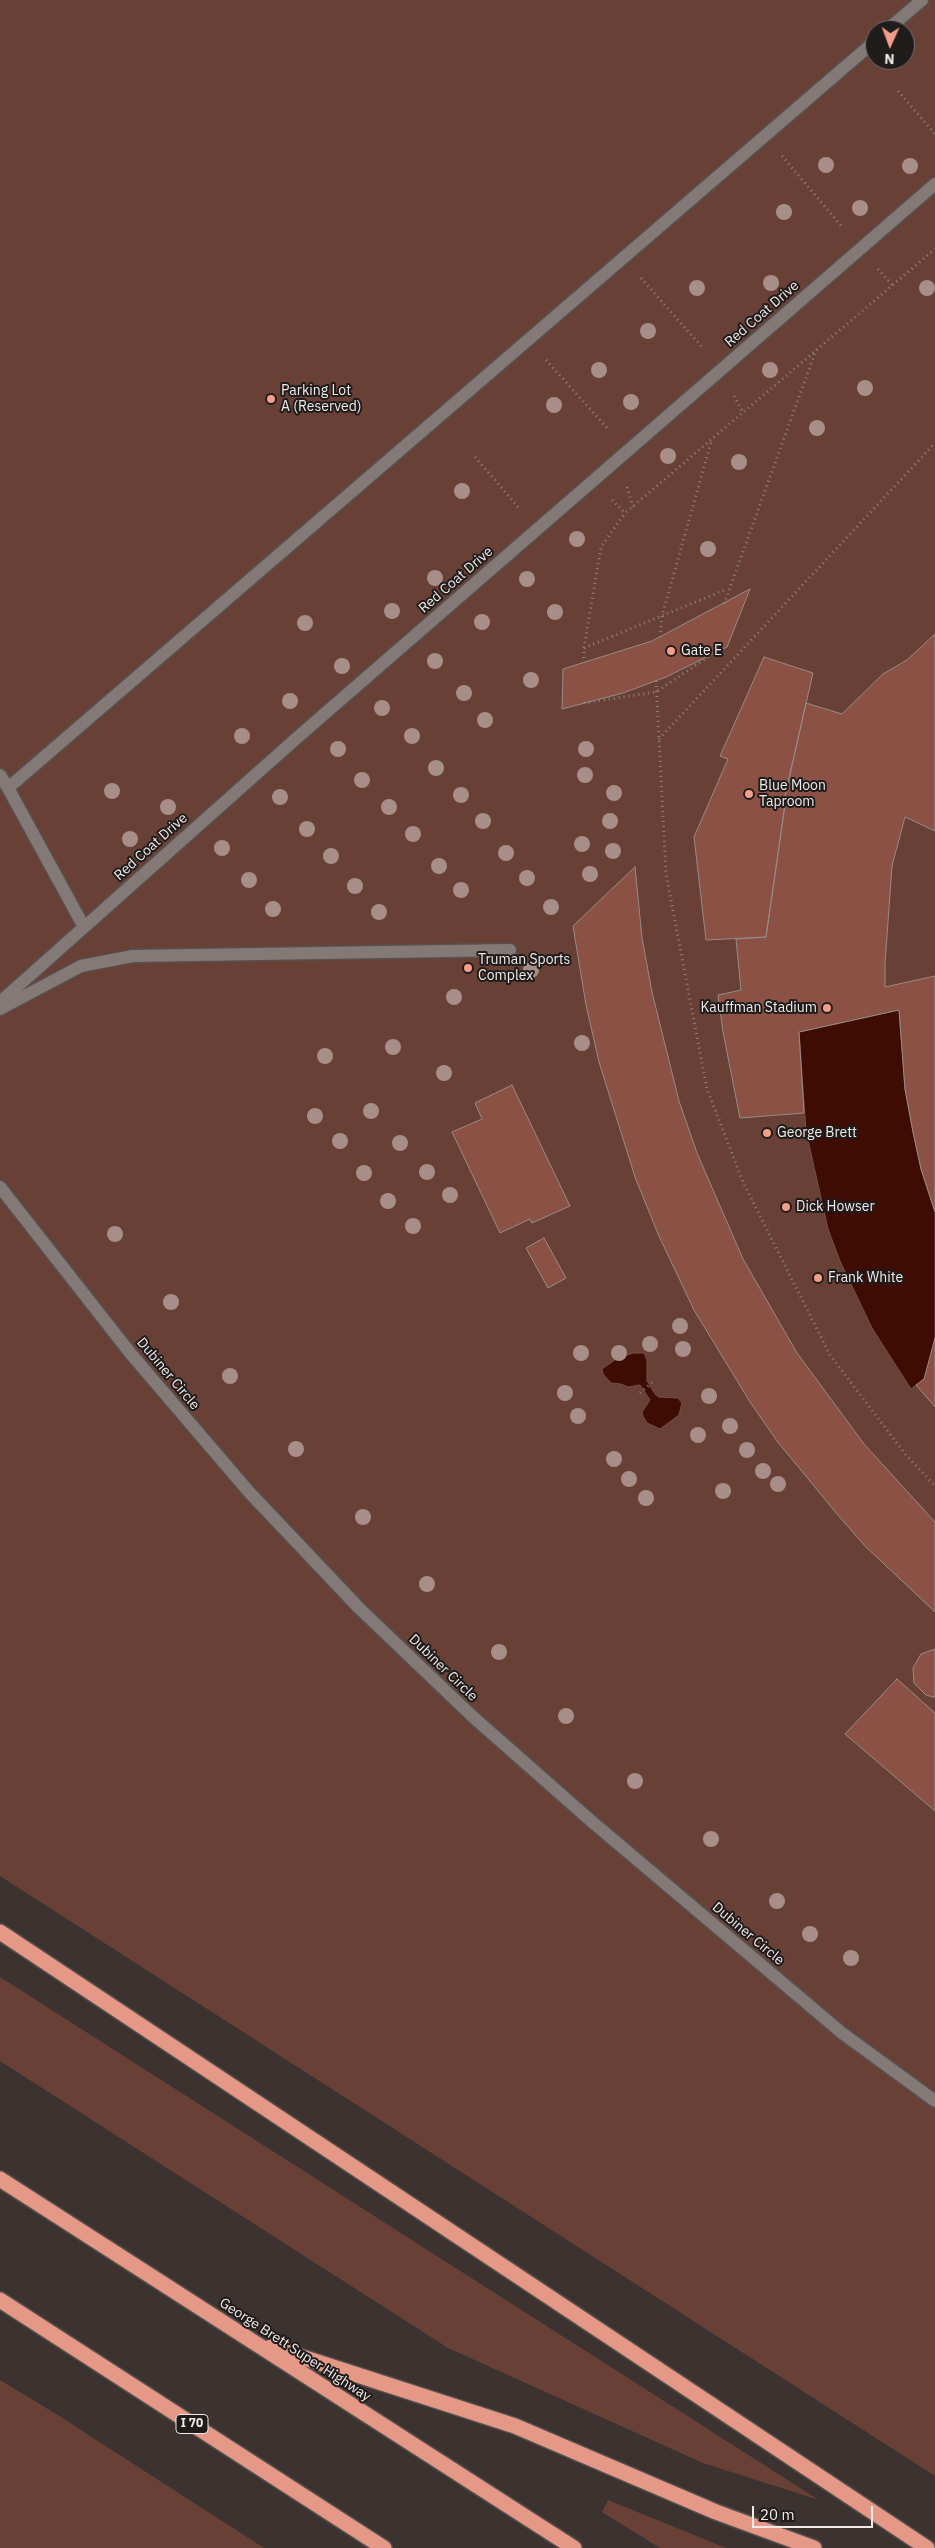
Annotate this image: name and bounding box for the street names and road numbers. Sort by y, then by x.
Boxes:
street label: Red Coat Drive [722,277,802,351]
street label: Red Coat Drive [416,543,496,617]
street label: Red Coat Drive [111,810,191,884]
street label: Dubiner Circle [133,1335,203,1413]
street label: Dubiner Circle [405,1631,481,1705]
street label: Dubiner Circle [709,1899,787,1969]
street label: George Brett Super Highway [216,2295,374,2405]
road number: I 70 [176,2414,208,2434]

